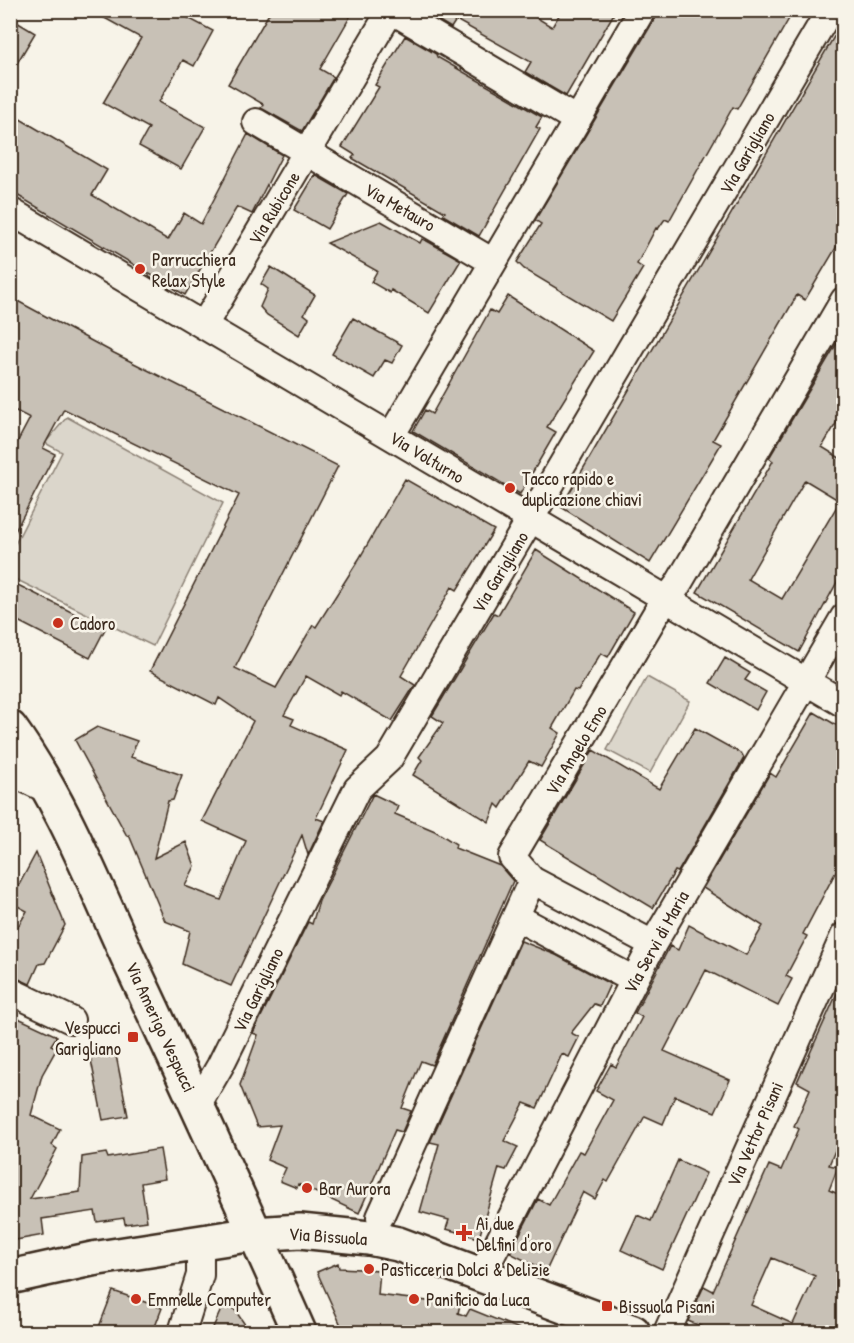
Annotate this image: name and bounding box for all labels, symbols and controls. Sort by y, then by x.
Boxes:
street label: Via Garigliano [713,107,781,199]
street label: Via Rubicone [242,167,306,249]
street label: Via Metauro [360,177,440,237]
place label: Parrucchiera Relax Style [152,247,235,293]
marker: Parrucchiera Relax Style [133,262,147,276]
street label: Via Volturno [385,425,469,489]
place label: Tacco rapido e duplicazione chiavi [522,466,642,512]
marker: Tacco rapido e duplicazione chiavi [503,481,517,495]
street label: Via Garigliano [466,526,534,618]
place label: Cadoro [70,611,115,636]
marker: Cadoro [51,616,65,630]
street label: Via Angelo Emo [539,700,613,800]
street label: Via Servi di Maria [617,886,695,998]
street label: Via Garigliano [227,943,289,1037]
street label: Via Amerigo Vespucci [120,958,202,1096]
place label: Vespucci Garigliano [55,1015,121,1061]
marker: Vespucci Garigliano [126,1030,140,1044]
street label: Via Vettor Pisani [721,1078,789,1190]
place label: Bar Aurora [319,1176,390,1201]
marker: Bar Aurora [300,1181,314,1195]
place label: Ai due Delfini d'oro [476,1211,551,1257]
street label: Via Bissuola [288,1221,368,1251]
marker: Ai due Delfini d'oro [457,1226,471,1240]
place label: Pasticceria Dolci & Delizie [381,1257,550,1282]
marker: Pasticceria Dolci & Delizie [362,1262,376,1276]
place label: Emmelle Computer [148,1287,271,1312]
place label: Panificio da Luca [426,1287,530,1312]
marker: Emmelle Computer [129,1292,143,1306]
marker: Panificio da Luca [407,1292,421,1306]
place label: Bissuola Pisani [619,1294,715,1319]
marker: Bissuola Pisani [600,1299,614,1313]

